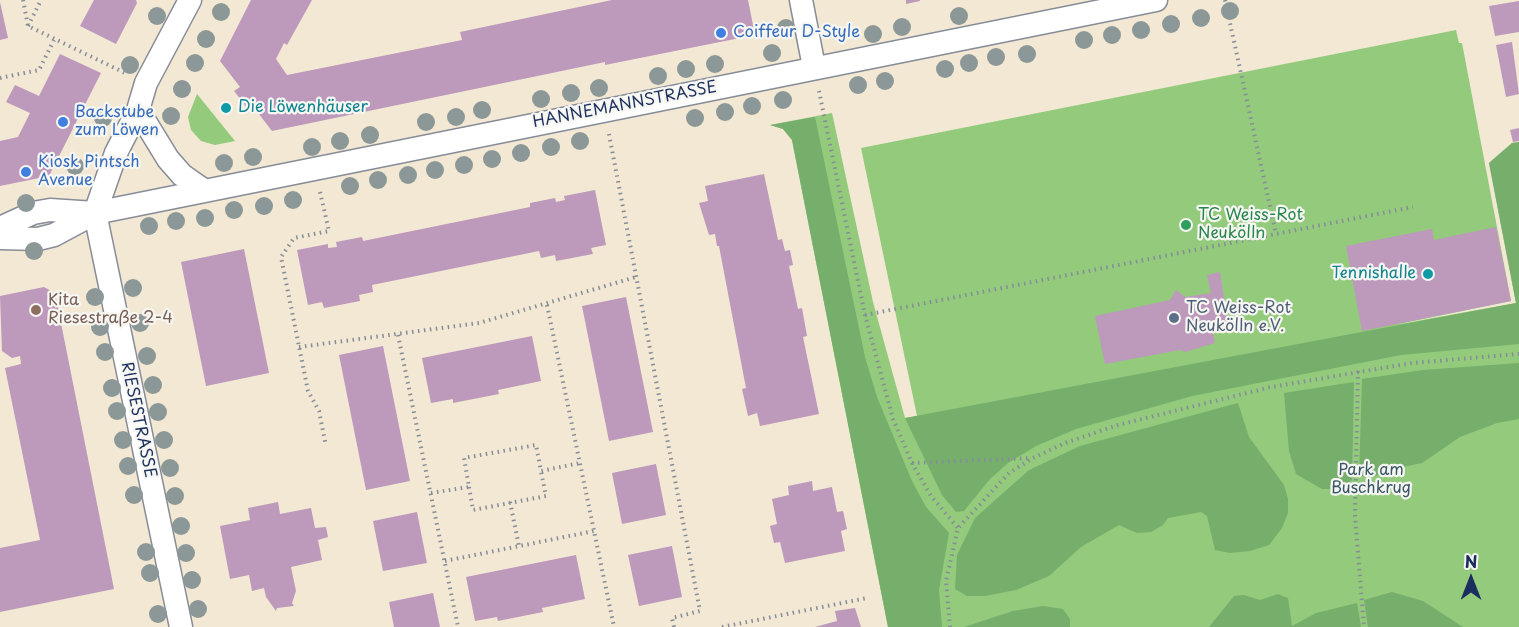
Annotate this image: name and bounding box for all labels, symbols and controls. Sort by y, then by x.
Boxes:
place label: Coiffeur D-Style [733,23,860,43]
marker: Coiffeur D-Style [714,26,728,40]
street label: HANNEMANNSTRASSE [531,78,719,132]
place label: Die Löwenhäuser [238,98,368,118]
marker: Die Löwenhäuser [219,101,233,115]
place label: Backstube zum Löwen [75,103,159,141]
marker: Backstube zum Löwen [56,115,70,129]
place label: Kiosk Pintsch Avenue [38,153,140,191]
marker: Kiosk Pintsch Avenue [19,165,33,179]
place label: TC Weiss-Rot Neukölln [1198,206,1303,244]
marker: TC Weiss-Rot Neukölln [1179,218,1193,232]
place label: Tennishalle [1332,264,1416,284]
marker: Tennishalle [1421,267,1435,281]
place label: Kita Riesestraße 2-4 [48,291,173,329]
place label: TC Weiss-Rot Neukölln e.V. [1186,299,1291,337]
marker: Kita Riesestraße 2-4 [29,303,43,317]
marker: TC Weiss-Rot Neukölln e.V. [1167,311,1181,325]
street label: RIESESTRASSE [116,360,160,480]
park label: Park am Buschkrug [1331,461,1411,499]
north arrow [1441,549,1501,609]
text: N [1465,549,1477,573]

